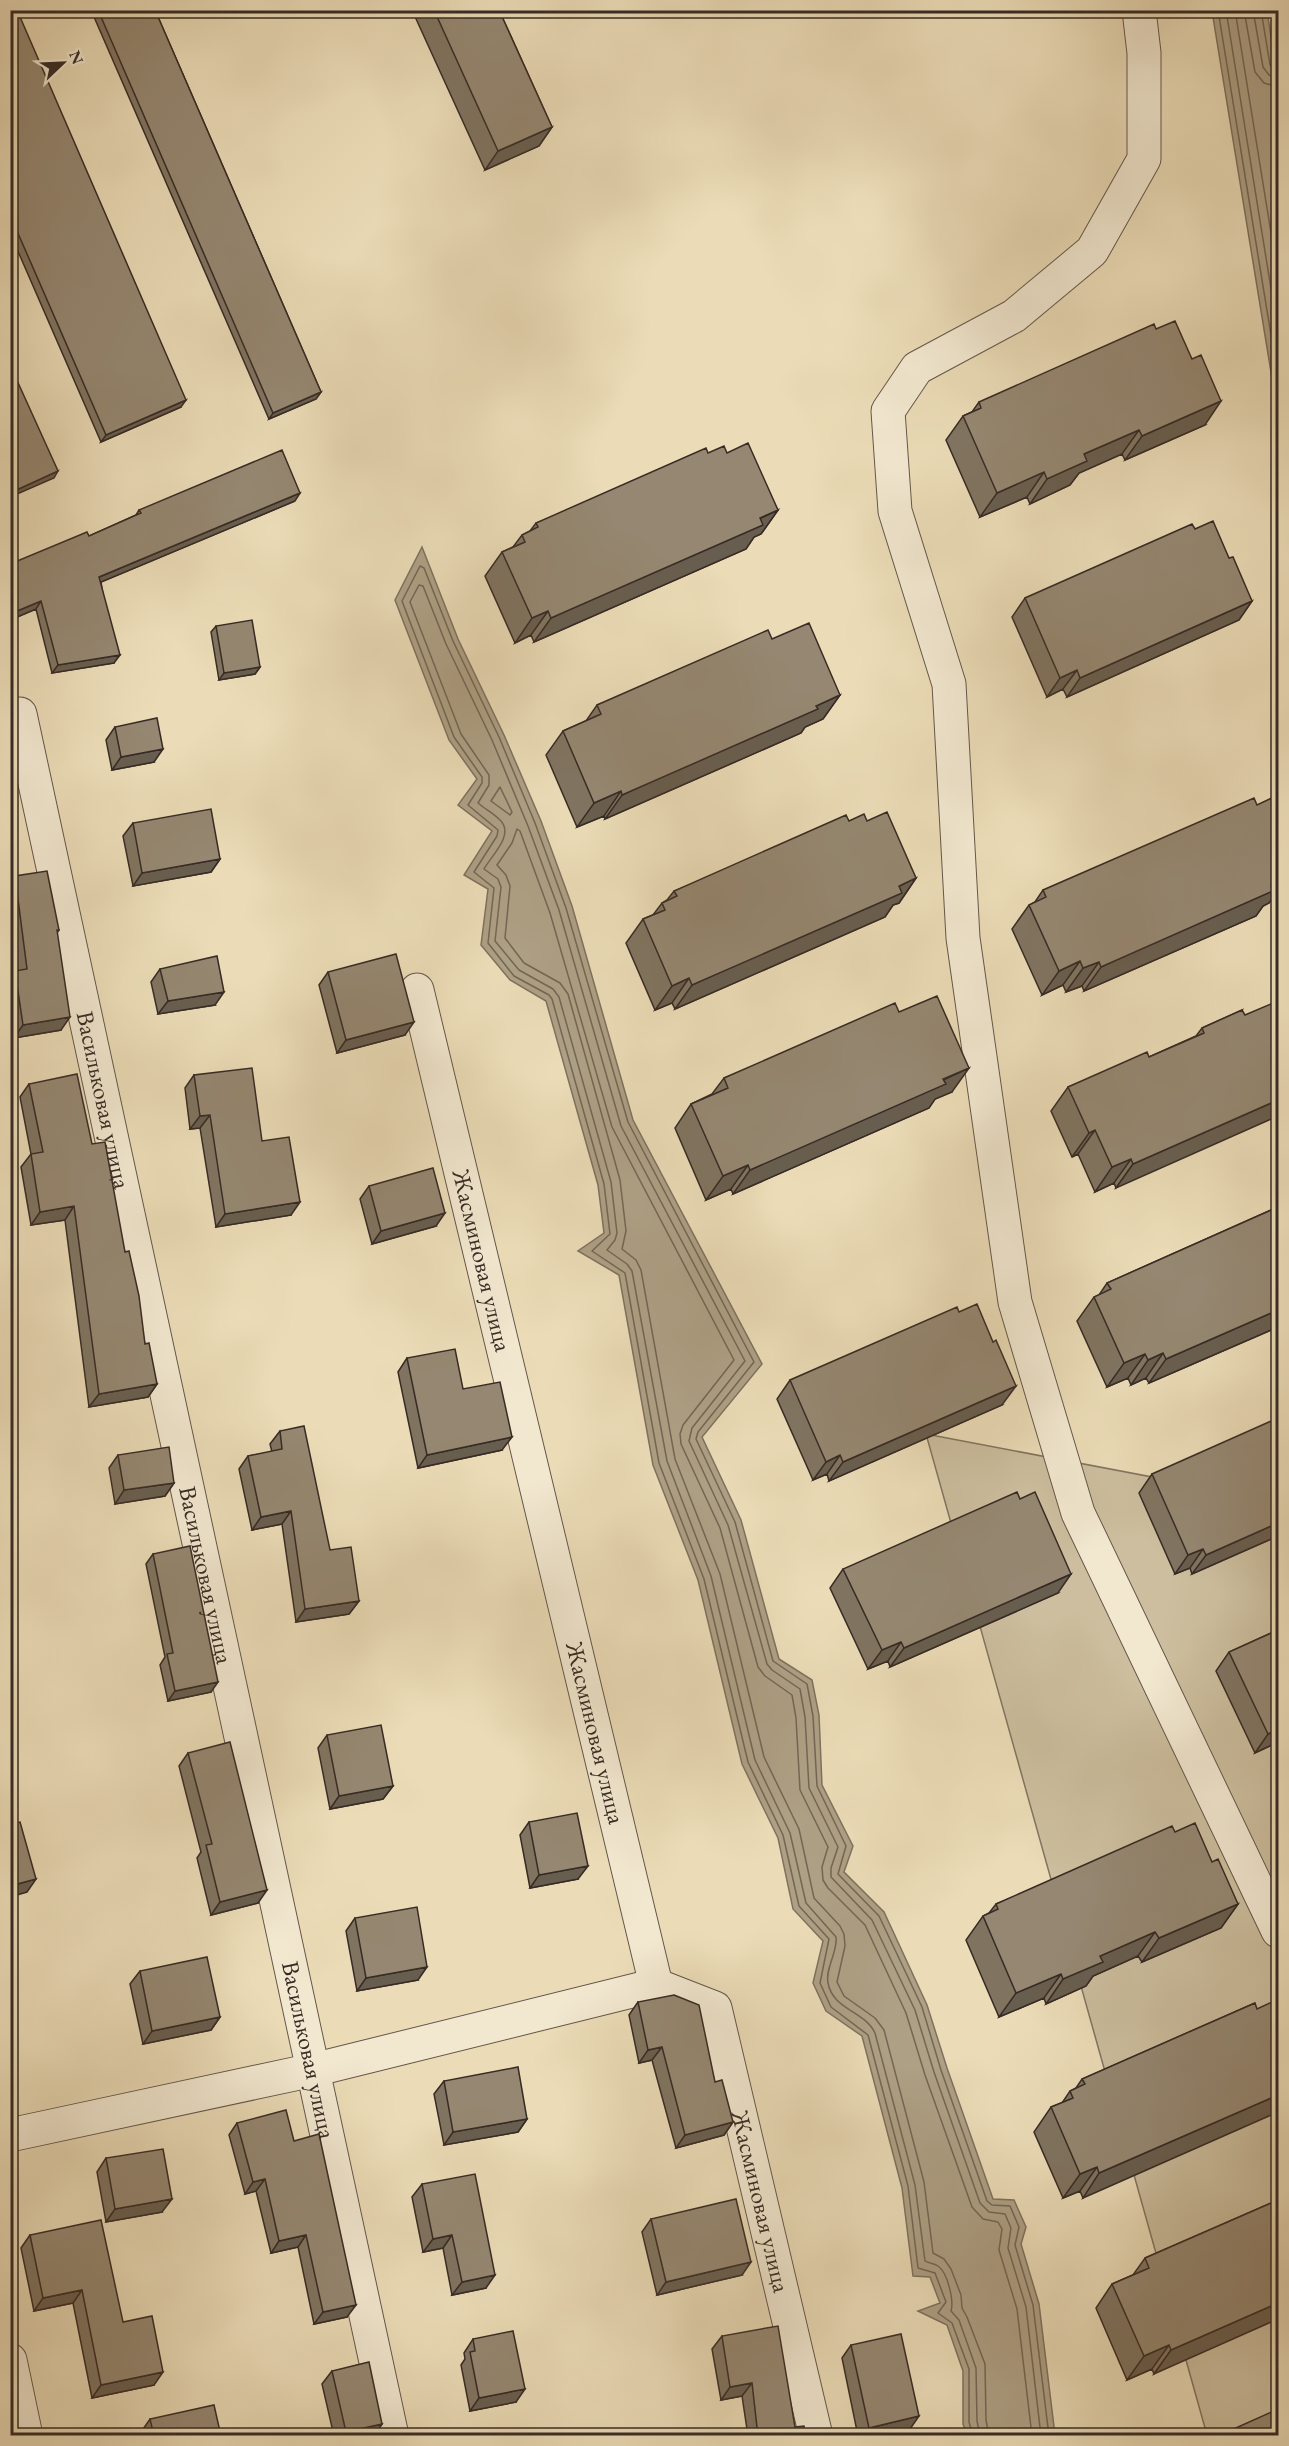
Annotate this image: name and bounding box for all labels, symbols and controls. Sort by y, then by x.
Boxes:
north arrow [33,33,93,93]
text: N [64,47,89,67]
street label: Васильковая улица [70,1008,138,1192]
street label: Жасминовая улица [445,1165,519,1355]
street label: Васильковая улица [172,1483,241,1667]
street label: Жасминовая улица [559,1638,633,1827]
street label: Васильковая улица [275,1958,343,2142]
street label: Жасминовая улица [724,2106,798,2296]

